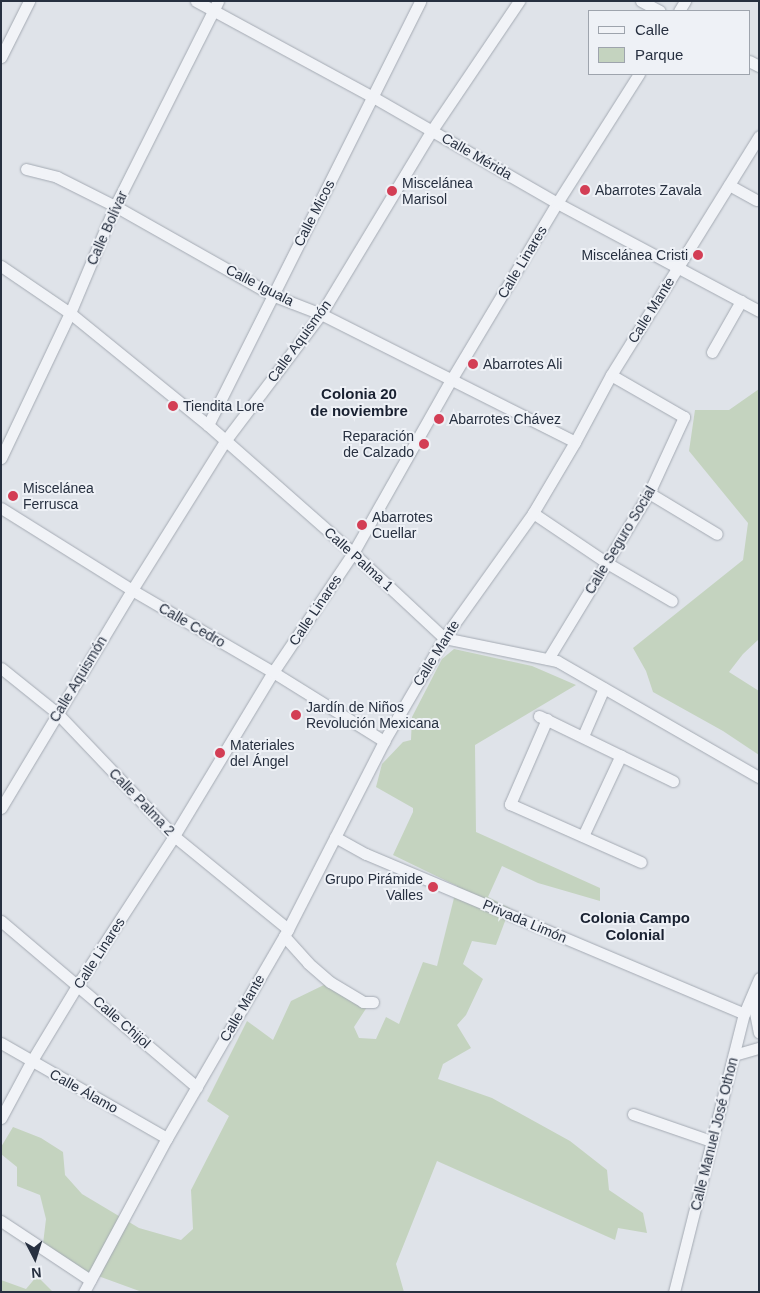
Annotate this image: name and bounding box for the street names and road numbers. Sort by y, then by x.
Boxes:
street label: Calle Mérida [439,129,515,183]
street label: Calle Micos [290,177,338,249]
street label: Calle Bolívar [83,188,131,268]
street label: Calle Linares [494,223,550,301]
street label: Calle Iguala [223,261,297,309]
street label: Calle Mante [624,274,678,346]
street label: Calle Aquismón [263,296,335,386]
street label: Calle Seguro Social [581,483,659,597]
street label: Calle Palma 1 [321,524,397,594]
street label: Calle Linares [285,571,345,649]
street label: Calle Cedro [156,599,228,651]
street label: Calle Mante [409,617,463,689]
street label: Calle Aquismón [46,633,110,725]
street label: Calle Palma 2 [106,765,178,839]
street label: Privada Limón [481,896,569,946]
street label: Calle Linares [70,914,128,992]
street label: Calle Mante [216,971,268,1045]
street label: Calle Chijol [90,992,154,1052]
street label: Calle Manuel José Othon [687,1056,741,1212]
street label: Calle Álamo [47,1065,121,1117]

